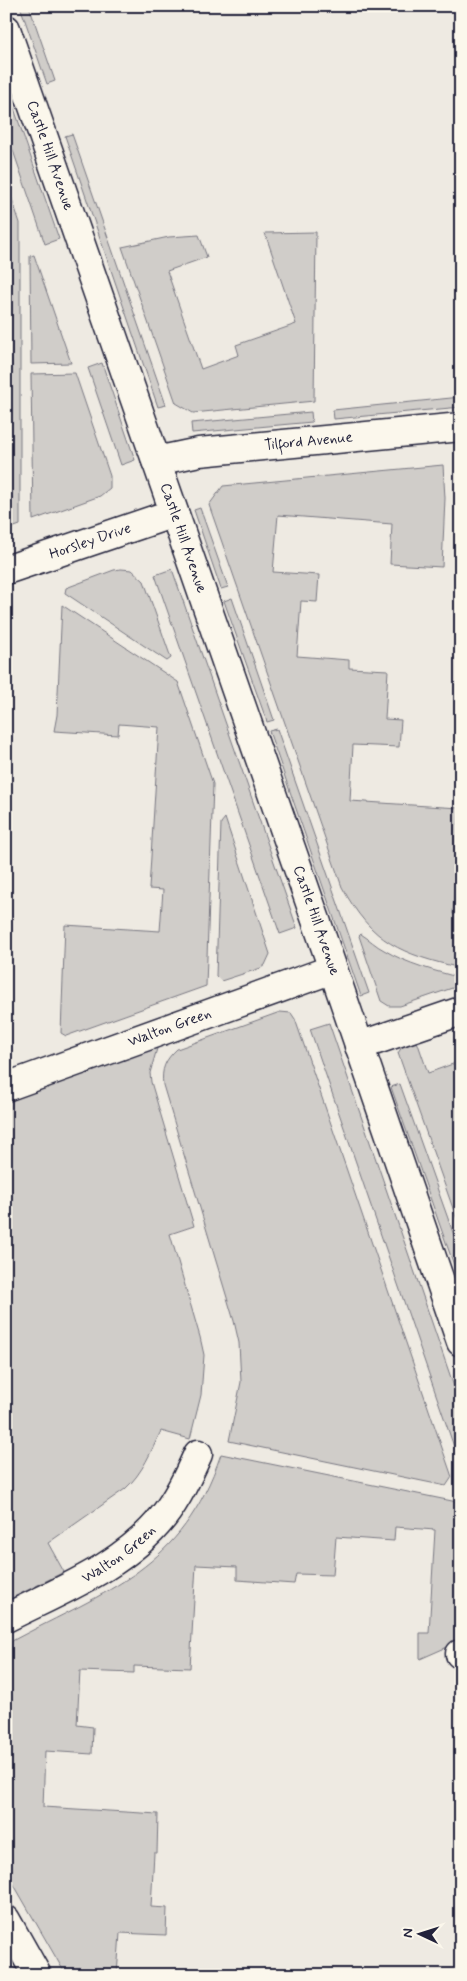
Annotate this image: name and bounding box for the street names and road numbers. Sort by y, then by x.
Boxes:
street label: Castle Hill Avenue [22,98,78,213]
street label: Tilford Avenue [263,427,354,456]
street label: Castle Hill Avenue [155,480,211,596]
street label: Horsley Drive [47,518,134,565]
street label: Castle Hill Avenue [288,863,345,978]
street label: Walton Green [125,1004,214,1052]
street label: Walton Green [78,1521,161,1588]

